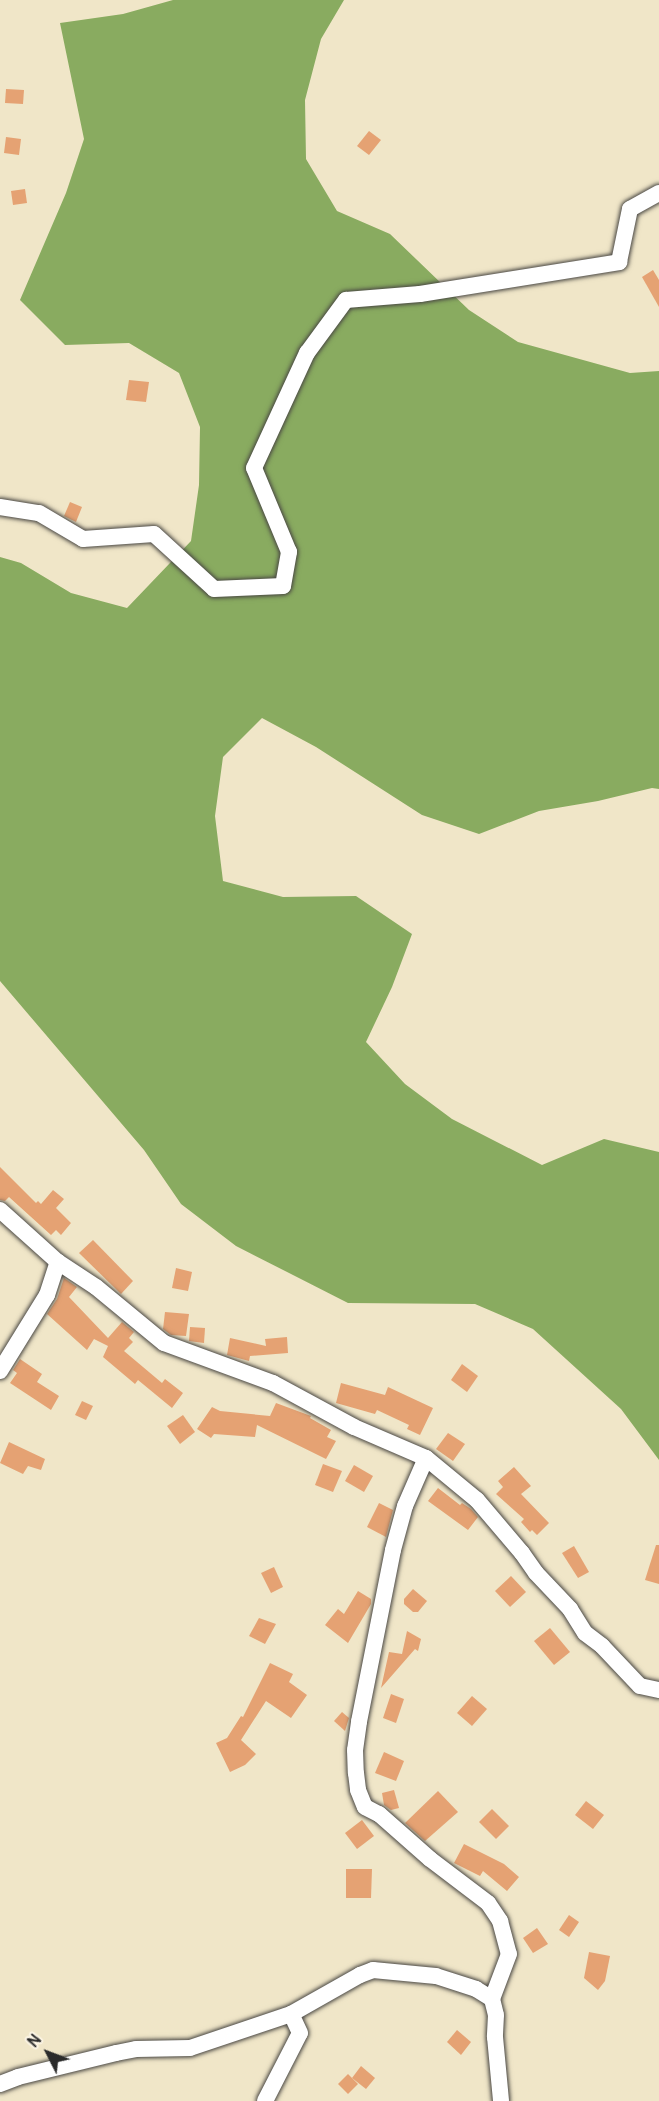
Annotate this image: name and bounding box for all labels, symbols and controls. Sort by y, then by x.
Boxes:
north arrow [18,2023,78,2083]
text: N [24,2030,46,2052]

